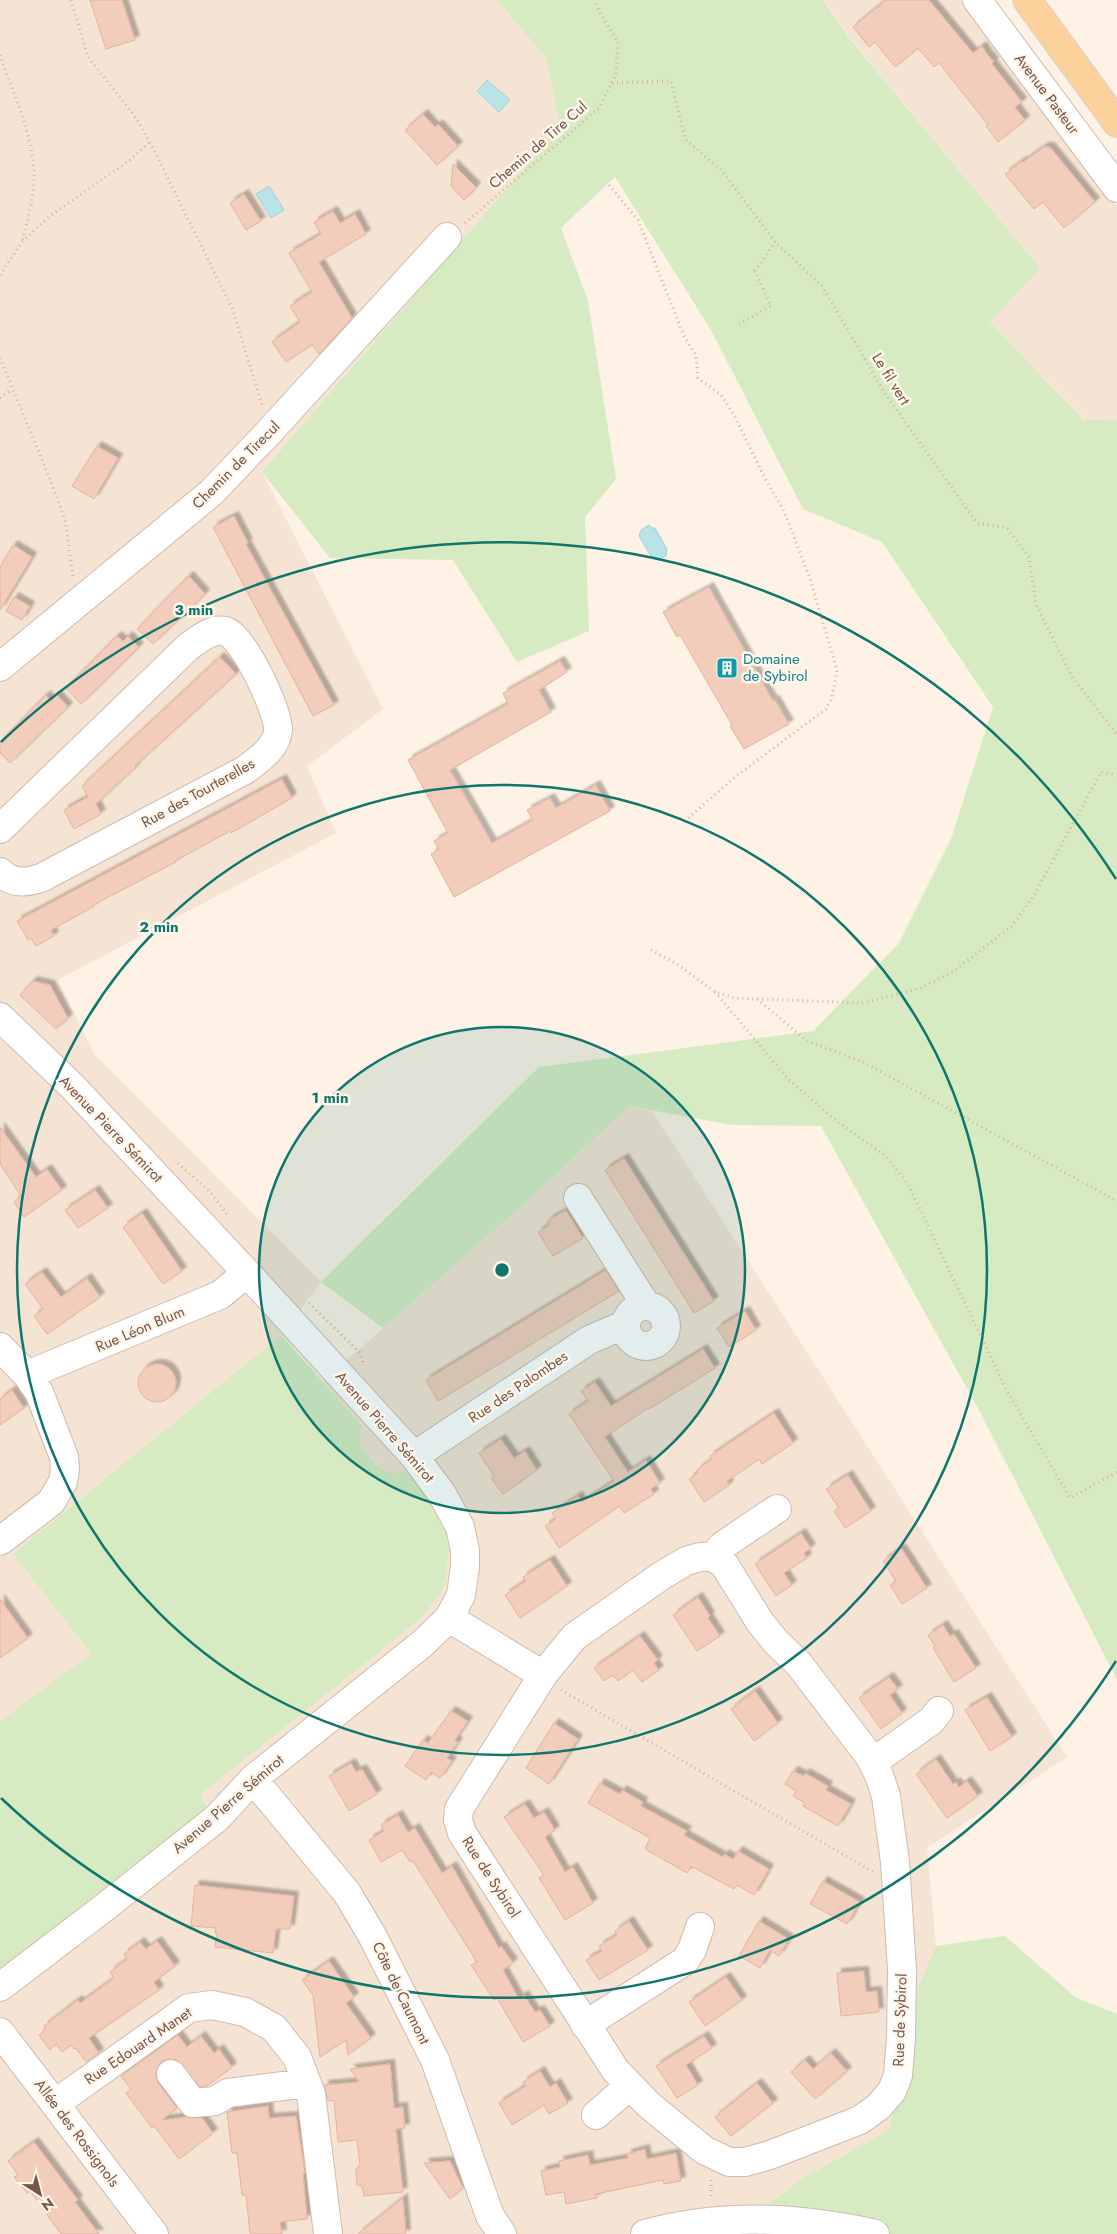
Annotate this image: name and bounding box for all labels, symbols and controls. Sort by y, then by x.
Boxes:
street label: Avenue Pasteur [1009,49,1085,140]
street label: Chemin de Tire Cul [484,96,592,194]
street label: Le fil vert [866,349,916,410]
street label: Chemin de Tirecul [187,416,285,514]
text: 3 min [175,599,213,621]
place label: Domaine de Sybirol [743,648,808,687]
building icon: Domaine de Sybirol [715,656,739,680]
street label: Rue des Tourterelles [137,753,259,833]
text: 2 min [139,916,179,938]
street label: Avenue Pierre Sémirot [54,1070,168,1188]
text: 1 min [311,1087,349,1109]
centre of rings [493,1261,511,1279]
street label: Rue Léon Blum [92,1300,188,1358]
street label: Rue des Palombes [464,1345,572,1429]
street label: Avenue Pierre Sémirot [330,1366,440,1488]
street label: Avenue Pierre Sémirot [167,1749,289,1859]
street label: Rue de Sybirol [456,1832,526,1922]
street label: Côte de Caumont [367,1938,436,2048]
street label: Rue de Sybirol [887,1973,913,2067]
street label: Rue Edouard Manet [80,2002,196,2090]
street label: Allée des Rossignols [29,2074,125,2192]
north arrow [15,2169,65,2219]
text: N [37,2193,58,2216]

